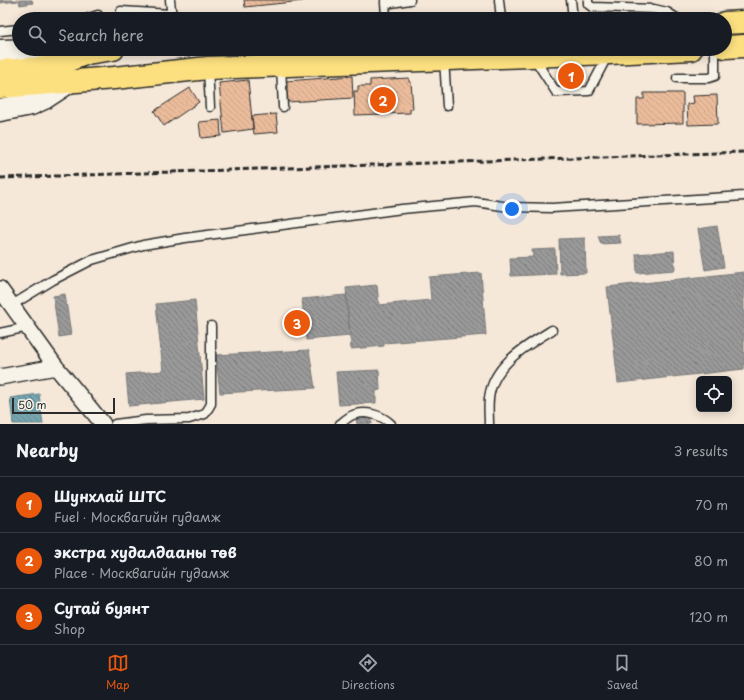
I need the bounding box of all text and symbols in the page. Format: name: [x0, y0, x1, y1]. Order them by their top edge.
search box: [12, 12, 732, 56]
icon: search: [26, 23, 48, 45]
text: Search here: [58, 23, 144, 46]
pin: 1: [558, 61, 584, 91]
pin: 2: [370, 85, 396, 115]
your location: [502, 199, 522, 219]
pin: 3: [284, 308, 310, 338]
map controls: [696, 376, 732, 412]
button: locate: [696, 376, 732, 412]
scale bar: [12, 396, 115, 415]
text: 50 m: [18, 396, 47, 413]
text: Nearby: [16, 437, 78, 463]
text: 3 results: [674, 441, 728, 460]
text: Шунхлай ШТС: [54, 484, 166, 507]
text: 1: [26, 495, 32, 514]
text: 70 m: [695, 495, 728, 514]
text: Fuel · Москвагийн гудамж: [54, 507, 220, 526]
text: экстра худалдааны төв: [54, 540, 237, 563]
text: 2: [24, 551, 34, 570]
text: 80 m: [694, 551, 728, 570]
text: Place · Москвагийн гудамж: [54, 563, 229, 582]
text: Сутай буянт: [54, 596, 149, 619]
text: 3: [25, 607, 33, 626]
text: 120 m: [689, 607, 728, 626]
text: Shop: [54, 619, 85, 638]
tab: Map: [106, 652, 129, 693]
tab: Directions: [341, 652, 395, 693]
tab: Saved: [607, 652, 638, 693]

